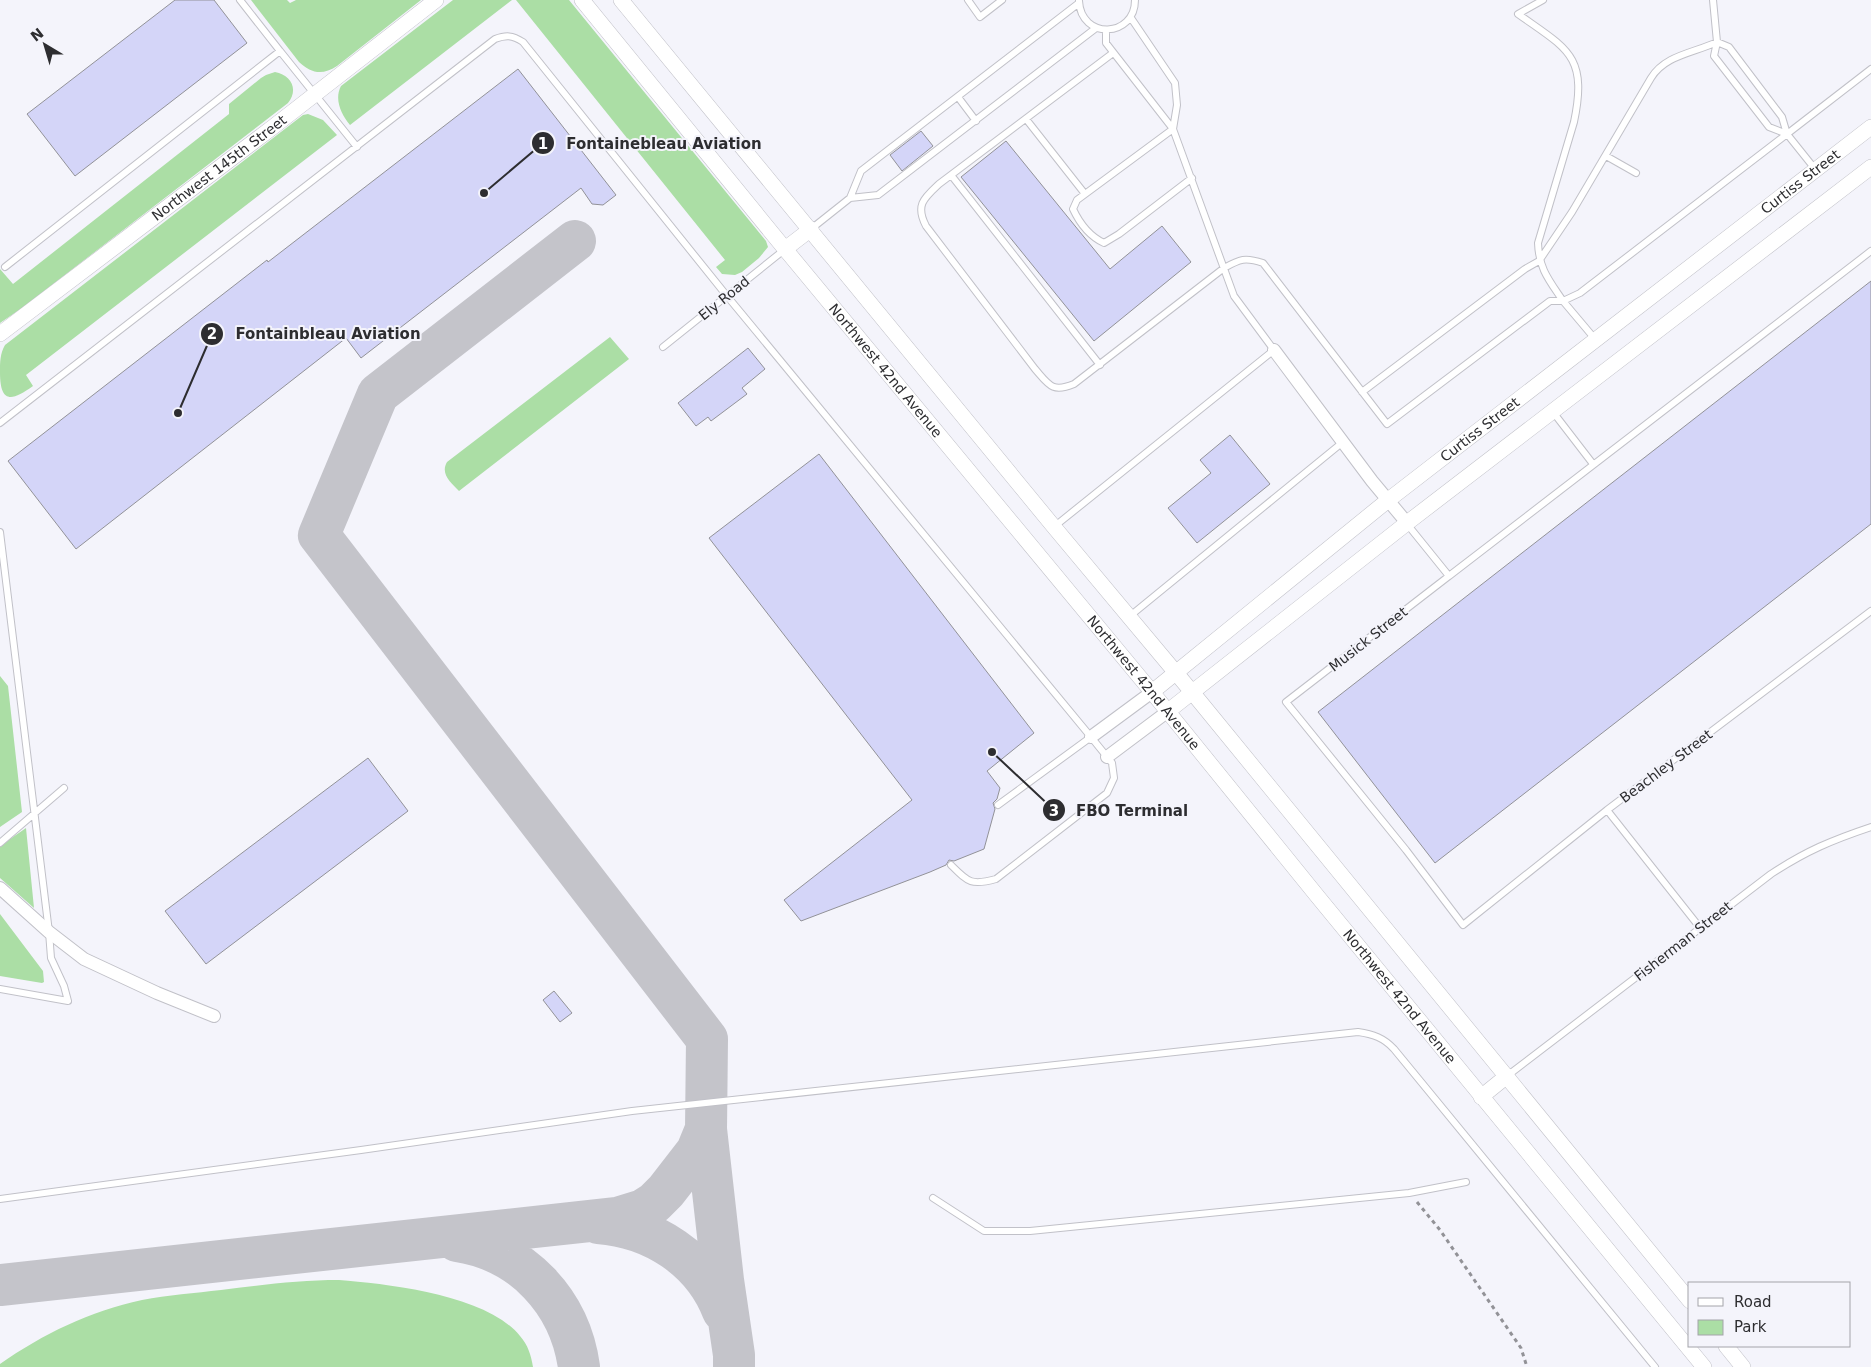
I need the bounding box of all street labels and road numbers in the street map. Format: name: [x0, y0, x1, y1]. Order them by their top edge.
street label: Northwest 145th Street: [149, 111, 290, 224]
street label: Curtiss Street: [1758, 146, 1843, 217]
street label: Ely Road: [695, 273, 753, 323]
street label: Northwest 42nd Avenue: [826, 300, 946, 441]
street label: Curtiss Street: [1437, 394, 1523, 465]
street label: Musick Street: [1326, 603, 1411, 675]
street label: Northwest 42nd Avenue: [1084, 612, 1203, 753]
street label: Beachley Street: [1617, 726, 1716, 806]
street label: Fisherman Street: [1631, 898, 1735, 984]
street label: Northwest 42nd Avenue: [1340, 926, 1459, 1067]

